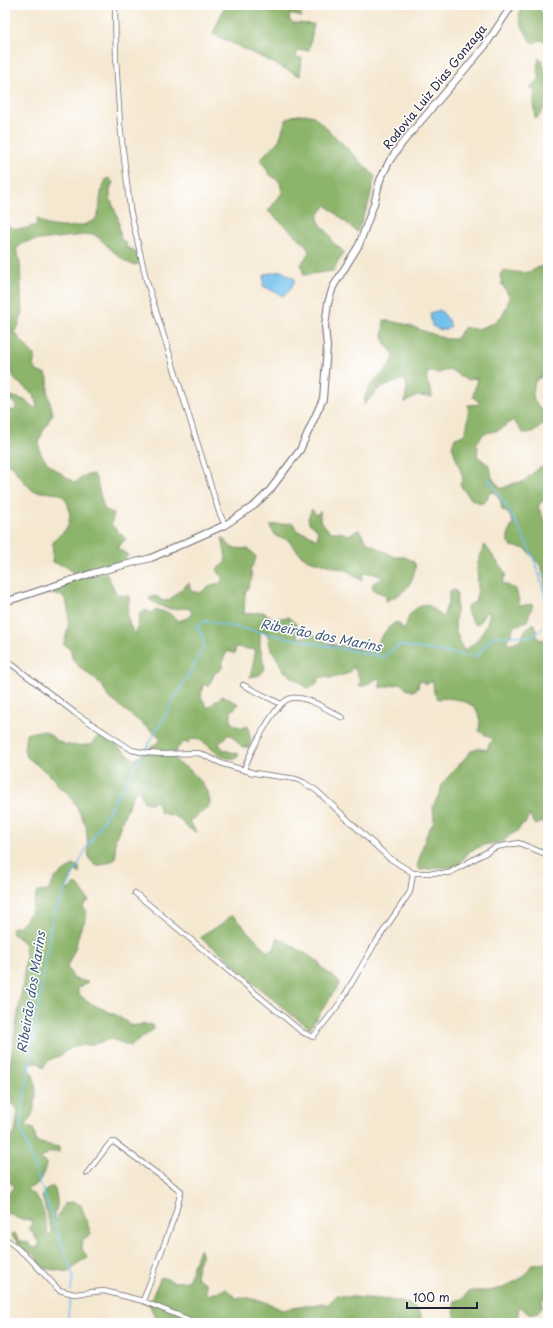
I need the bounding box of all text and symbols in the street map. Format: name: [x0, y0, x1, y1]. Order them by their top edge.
street label: Rodovia Luiz Dias Gonzaga: [378, 20, 491, 153]
water label: Ribeirão dos Marins: [259, 613, 384, 656]
water label: Ribeirão dos Marins: [12, 929, 50, 1054]
scale bar: [407, 1284, 477, 1310]
text: 100 m: [413, 1288, 450, 1306]

